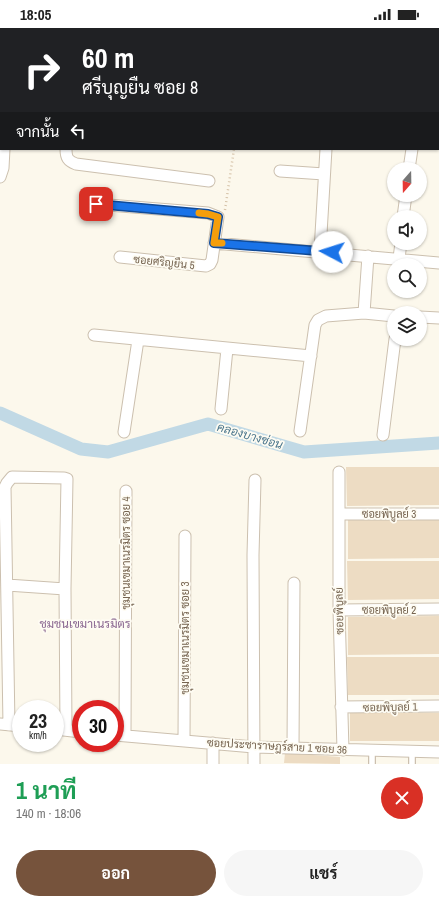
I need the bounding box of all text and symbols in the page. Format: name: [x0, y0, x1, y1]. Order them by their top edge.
text: 18:05: [20, 4, 51, 25]
text: 60 m: [82, 39, 134, 77]
icon: right: [16, 44, 68, 96]
text: ศรีบุญยืน ซอย 8: [82, 75, 198, 100]
icon: left: [67, 120, 89, 142]
text: จากนั้น: [16, 121, 59, 142]
north arrow: [387, 162, 427, 202]
map controls: [387, 162, 427, 346]
pin: [79, 187, 113, 221]
icon: arrive: [85, 193, 107, 215]
button: sound: [387, 210, 427, 250]
position arrow: [311, 231, 353, 273]
street label: ซอยศริญยืน 5: [133, 252, 195, 272]
button: search: [387, 258, 427, 298]
button: layers: [387, 306, 427, 346]
water label: คลองบางซ่อน: [215, 419, 285, 453]
street label: ชุมชนเขมาเนรมิตร ซอย 4: [119, 496, 135, 610]
street label: ซอยพิบูลย์ 3: [362, 506, 416, 522]
street label: ชุมชนเขมาเนรมิตร ซอย 3: [178, 581, 194, 695]
street label: ซอยพิบูลย์: [331, 587, 347, 635]
street label: ซอยพิบูลย์ 2: [362, 602, 416, 618]
district label: ชุมชนเขมาเนรมิตร: [39, 616, 131, 633]
street label: ซอยพิบูลย์ 1: [362, 699, 418, 715]
speed limit sign: 30: [72, 700, 124, 752]
text: 23: [29, 707, 47, 734]
text: km/h: [29, 729, 47, 742]
street label: ซอยประชาราษฎร์สาย 1 ซอย 36: [207, 734, 347, 758]
text: 1 นาที: [16, 774, 77, 806]
button: close: [381, 777, 423, 819]
text: 140 m · 18:06: [16, 805, 81, 822]
button: ออก: [16, 850, 216, 896]
button: แชร์: [224, 850, 423, 896]

